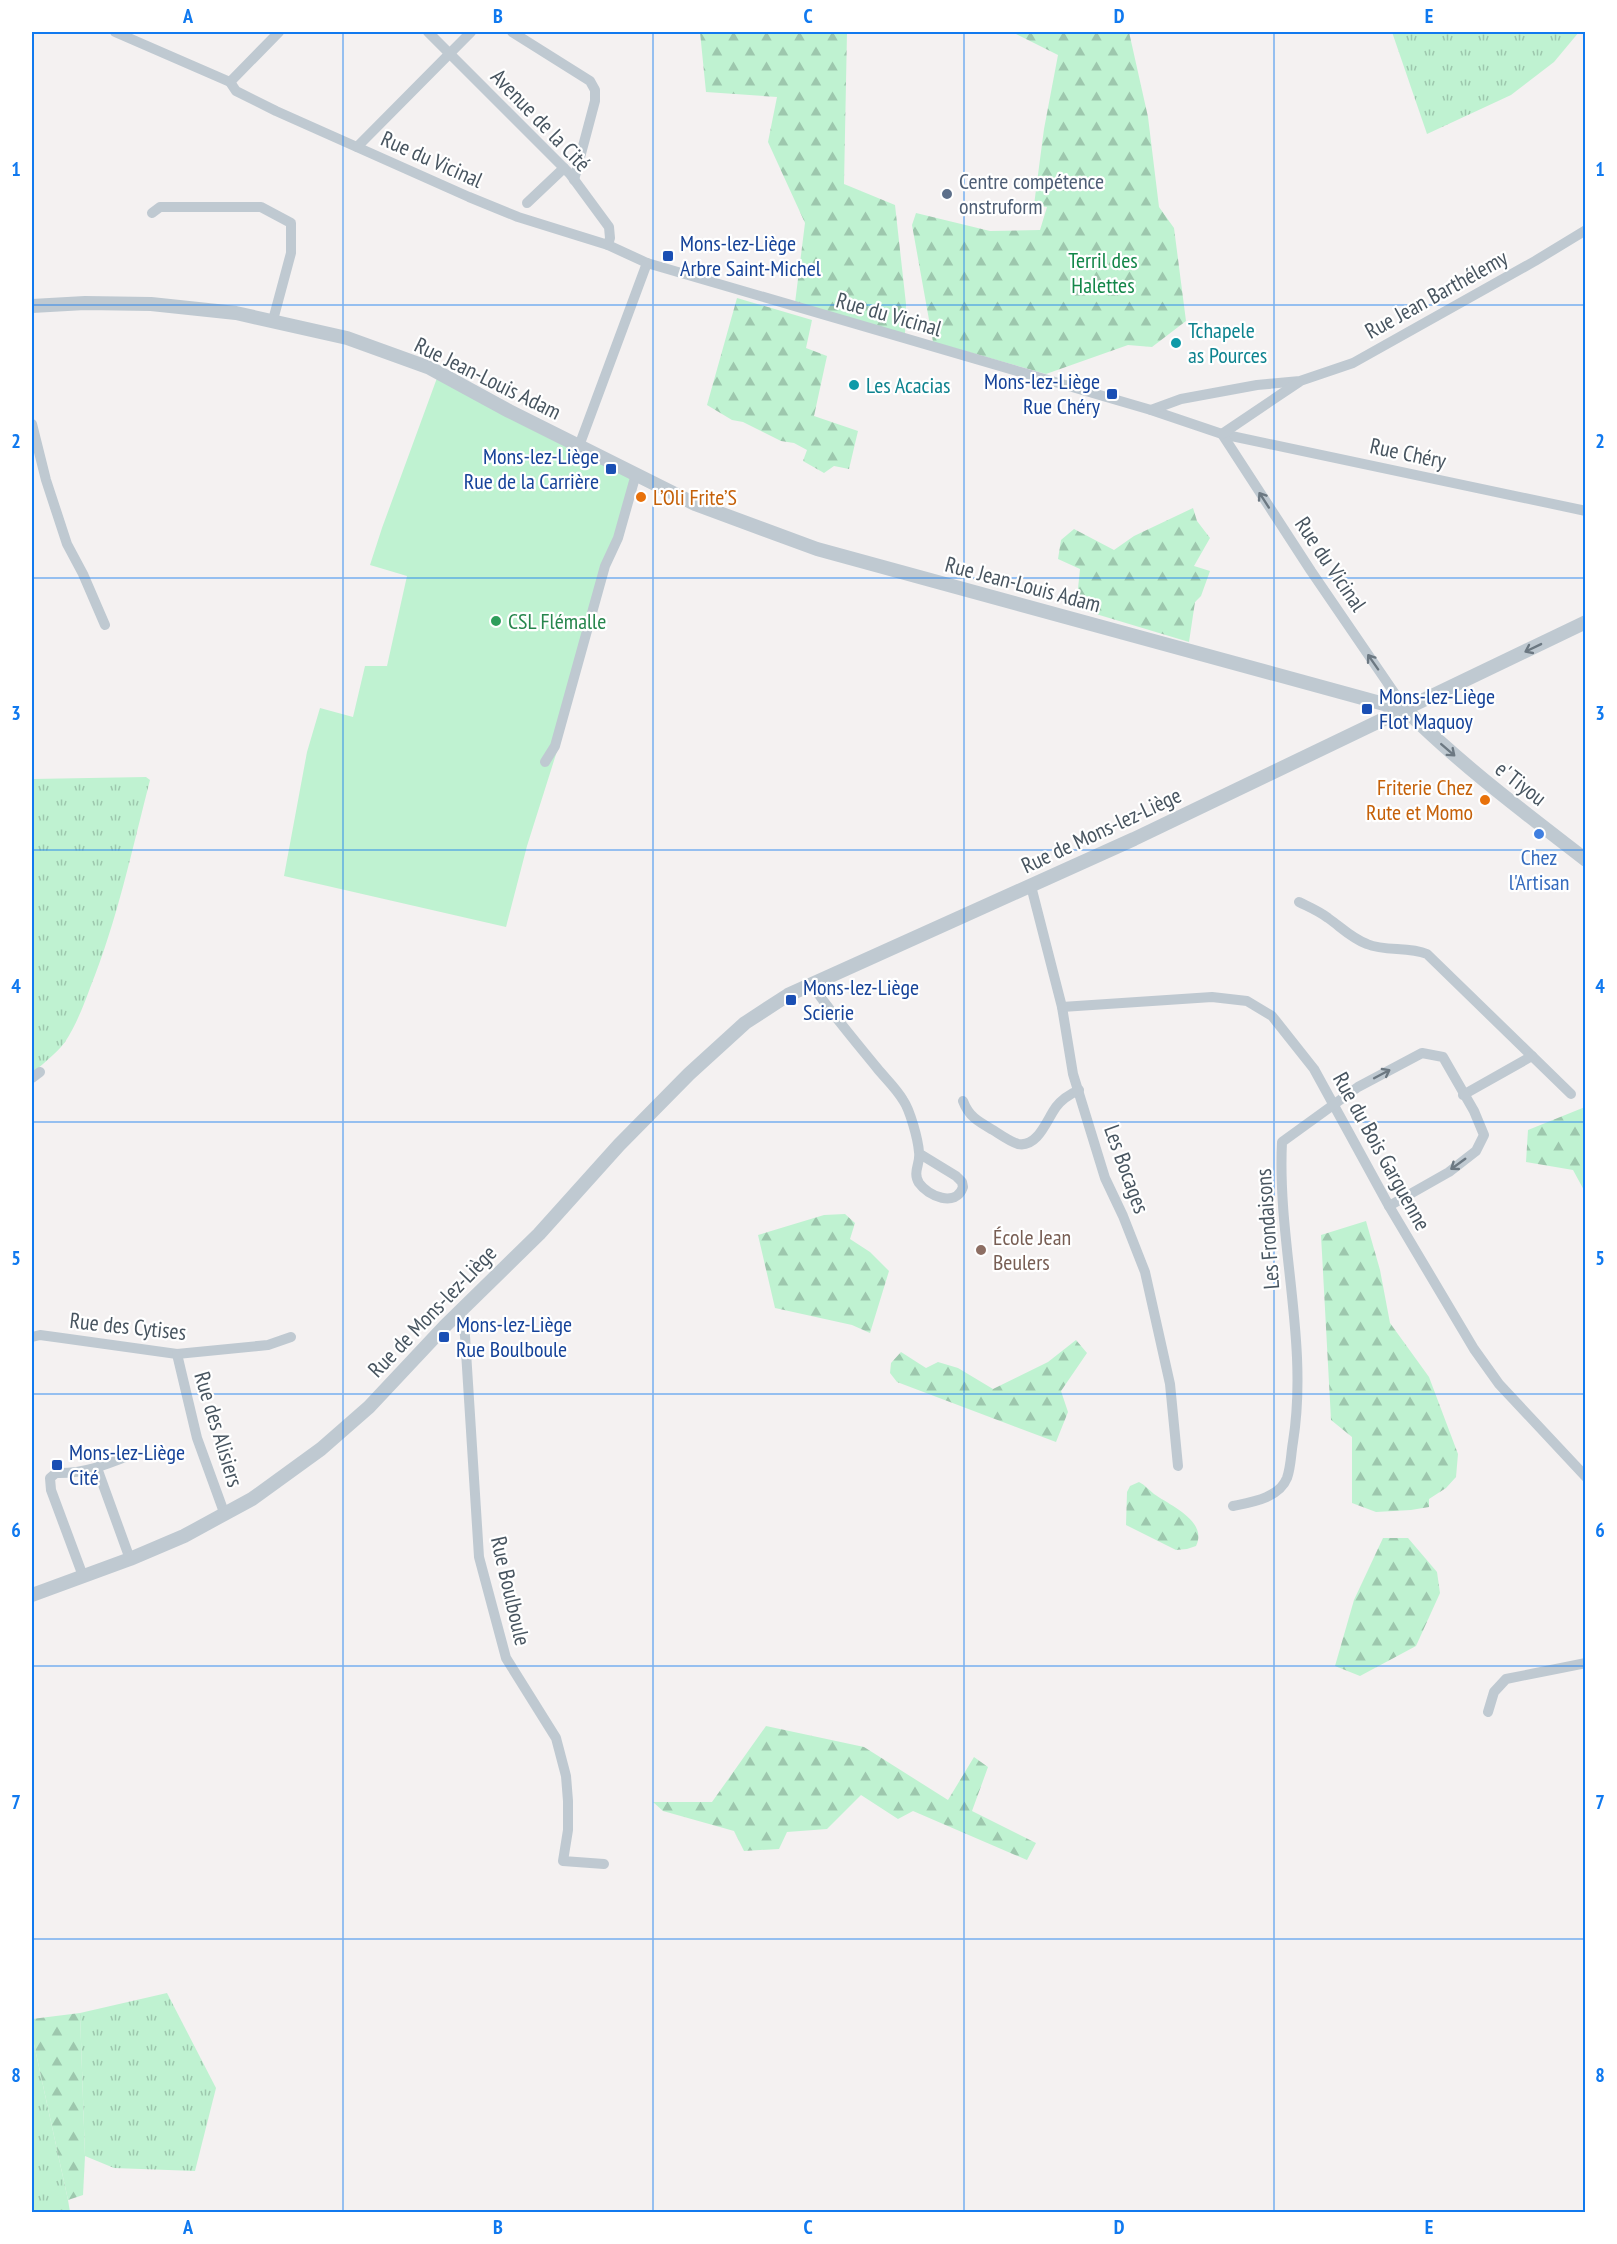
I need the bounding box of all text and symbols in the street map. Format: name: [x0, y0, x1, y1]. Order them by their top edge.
text: A: [182, 3, 194, 29]
text: B: [493, 3, 503, 29]
text: C: [803, 3, 813, 29]
text: D: [1114, 3, 1125, 29]
text: E: [1425, 3, 1433, 29]
street label: Avenue de la Cité: [485, 63, 597, 177]
street label: Rue du Vicinal: [377, 124, 488, 194]
text: 1: [11, 156, 21, 182]
text: 1: [1595, 156, 1605, 182]
place label: Centre compétence onstruform: [959, 167, 1104, 220]
marker: Centre compétence onstruform: [940, 187, 954, 201]
place label: Mons-lez-Liège Arbre Saint-Michel: [680, 229, 822, 282]
street label: Rue Jean Barthélemy: [1360, 243, 1513, 345]
park label: Terril des Halettes: [1068, 246, 1138, 299]
marker: Mons-lez-Liège Arbre Saint-Michel: [661, 249, 675, 263]
street label: Rue du Vicinal: [833, 286, 946, 343]
place label: Tchapele as Pources: [1188, 316, 1267, 369]
street label: Rue Jean-Louis Adam: [410, 330, 566, 426]
marker: Tchapele as Pources: [1169, 336, 1183, 350]
place label: Mons-lez-Liège Rue Chéry: [984, 367, 1101, 420]
place label: Les Acacias: [866, 371, 950, 399]
marker: Les Acacias: [847, 378, 861, 392]
marker: Mons-lez-Liège Rue Chéry: [1105, 387, 1119, 401]
text: 2: [11, 428, 21, 454]
text: 2: [1595, 428, 1605, 454]
street label: Rue Chéry: [1367, 431, 1449, 475]
place label: Mons-lez-Liège Rue de la Carrière: [464, 442, 599, 495]
marker: Mons-lez-Liège Rue de la Carrière: [604, 462, 618, 476]
place label: L’Oli Frite’S: [653, 483, 737, 511]
marker: L’Oli Frite’S: [634, 490, 648, 504]
one-way arrow: [1258, 492, 1270, 509]
street label: Rue du Vicinal: [1289, 511, 1373, 617]
street label: Rue Jean-Louis Adam: [942, 550, 1104, 618]
place label: CSL Flémalle: [508, 607, 606, 635]
marker: CSL Flémalle: [489, 614, 503, 628]
one-way arrow: [1525, 642, 1543, 654]
one-way arrow: [1367, 654, 1379, 670]
place label: Mons-lez-Liège Flot Maquoy: [1379, 682, 1495, 735]
text: 3: [11, 700, 21, 726]
text: 3: [1595, 700, 1605, 726]
marker: Mons-lez-Liège Flot Maquoy: [1360, 702, 1374, 716]
one-way arrow: [1441, 743, 1456, 757]
street label: e' Tiyou: [1490, 754, 1552, 812]
place label: Friterie Chez Rute et Momo: [1366, 773, 1473, 826]
street label: Rue de Mons-lez-Liège: [1017, 781, 1185, 879]
marker: Friterie Chez Rute et Momo: [1478, 793, 1492, 807]
marker: Chez l'Artisan: [1532, 827, 1546, 841]
place label: Chez l'Artisan: [1509, 843, 1569, 896]
text: 4: [11, 973, 21, 999]
place label: Mons-lez-Liège Scierie: [803, 973, 919, 1026]
text: 4: [1595, 973, 1605, 999]
marker: Mons-lez-Liège Scierie: [784, 993, 798, 1007]
street label: Rue du Bois Garguenne: [1327, 1067, 1437, 1235]
one-way arrow: [1373, 1068, 1391, 1079]
street label: Les Bocages: [1098, 1121, 1156, 1217]
one-way arrow: [1451, 1158, 1467, 1171]
street label: Les Frondaisons: [1249, 1168, 1285, 1290]
place label: École Jean Beulers: [993, 1223, 1071, 1276]
street label: Rue de Mons-lez-Liège: [362, 1239, 502, 1383]
marker: École Jean Beulers: [974, 1243, 988, 1257]
text: 5: [11, 1245, 21, 1271]
text: 5: [1595, 1245, 1605, 1271]
street label: Rue des Cytises: [68, 1306, 188, 1346]
place label: Mons-lez-Liège Rue Boulboule: [456, 1310, 572, 1363]
marker: Mons-lez-Liège Rue Boulboule: [437, 1330, 451, 1344]
street label: Rue des Alisiers: [188, 1368, 250, 1490]
place label: Mons-lez-Liège Cité: [69, 1438, 185, 1491]
marker: Mons-lez-Liège Cité: [50, 1458, 64, 1472]
text: 6: [11, 1517, 21, 1543]
text: 6: [1595, 1517, 1605, 1543]
street label: Rue Boulboule: [485, 1534, 537, 1648]
text: 7: [11, 1789, 21, 1815]
text: 7: [1595, 1789, 1605, 1815]
text: 8: [11, 2062, 21, 2088]
text: 8: [1595, 2062, 1605, 2088]
text: A: [182, 2214, 194, 2240]
text: B: [493, 2214, 503, 2240]
text: C: [803, 2214, 813, 2240]
text: D: [1114, 2214, 1125, 2240]
text: E: [1425, 2214, 1433, 2240]

